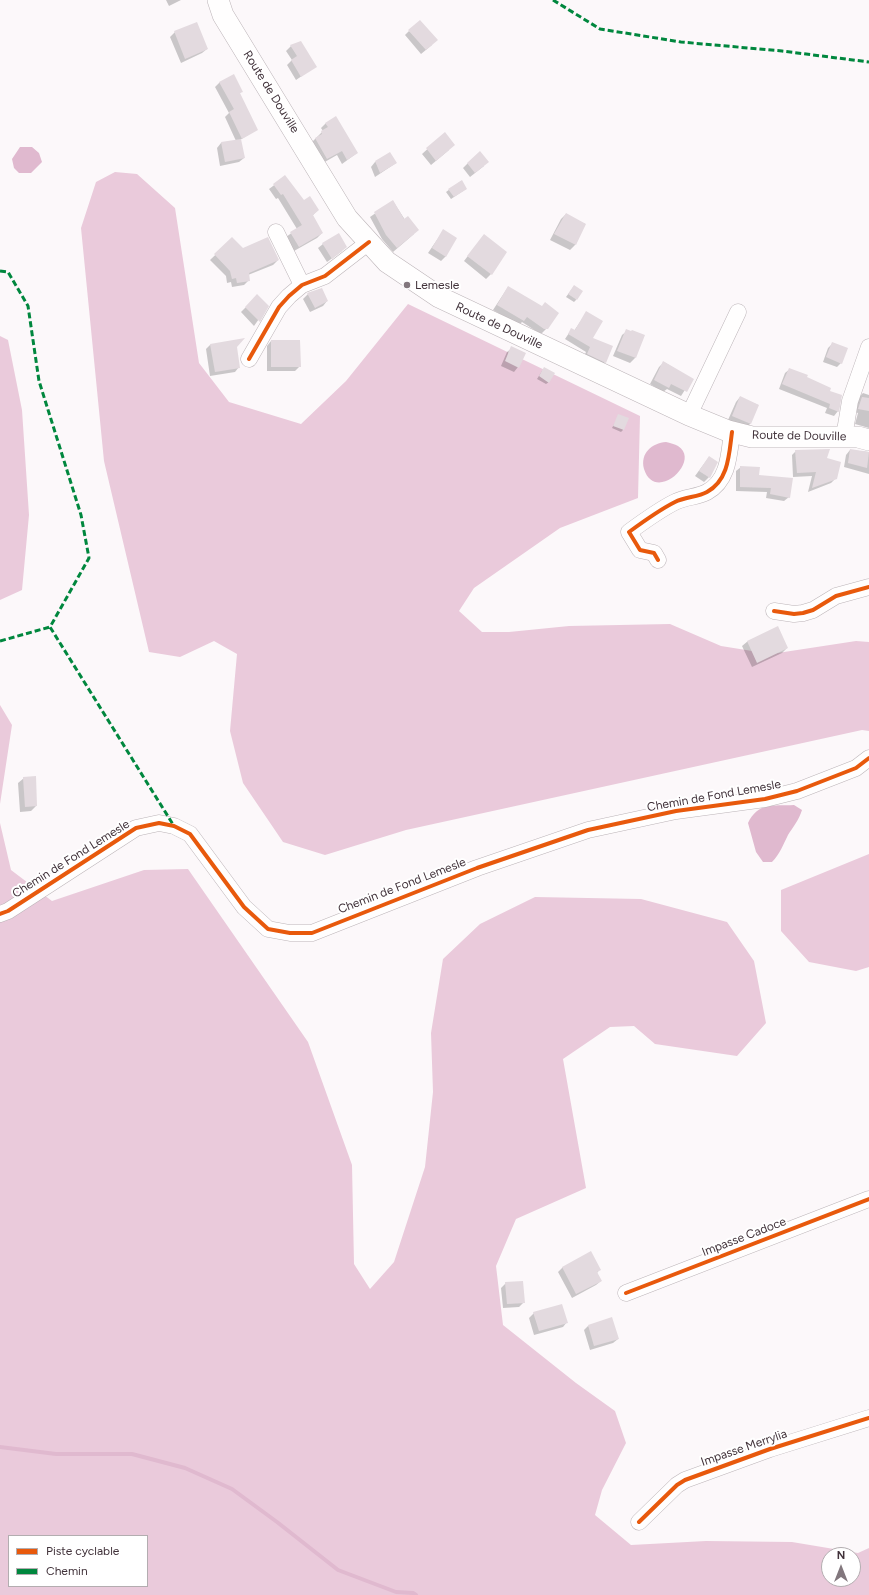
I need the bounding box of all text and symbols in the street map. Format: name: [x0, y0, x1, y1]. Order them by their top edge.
street label: Route de Douville: [240, 48, 302, 136]
place label: Lemesle: [415, 278, 459, 292]
marker: Lemesle: [402, 280, 412, 290]
street label: Route de Douville: [453, 300, 545, 352]
street label: Route de Douville: [752, 428, 846, 444]
street label: Chemin de Fond Lemesle: [646, 777, 782, 815]
street label: Chemin de Fond Lemesle: [10, 817, 132, 901]
street label: Chemin de Fond Lemesle: [336, 855, 468, 917]
street label: Impasse Cadoce: [700, 1214, 788, 1260]
street label: Impasse Merrylia: [699, 1427, 789, 1469]
legend: [8, 1535, 148, 1587]
text: Piste cyclable: [46, 1544, 119, 1558]
north arrow: [821, 1547, 861, 1587]
text: N: [837, 1549, 845, 1562]
text: Chemin: [46, 1564, 88, 1578]

